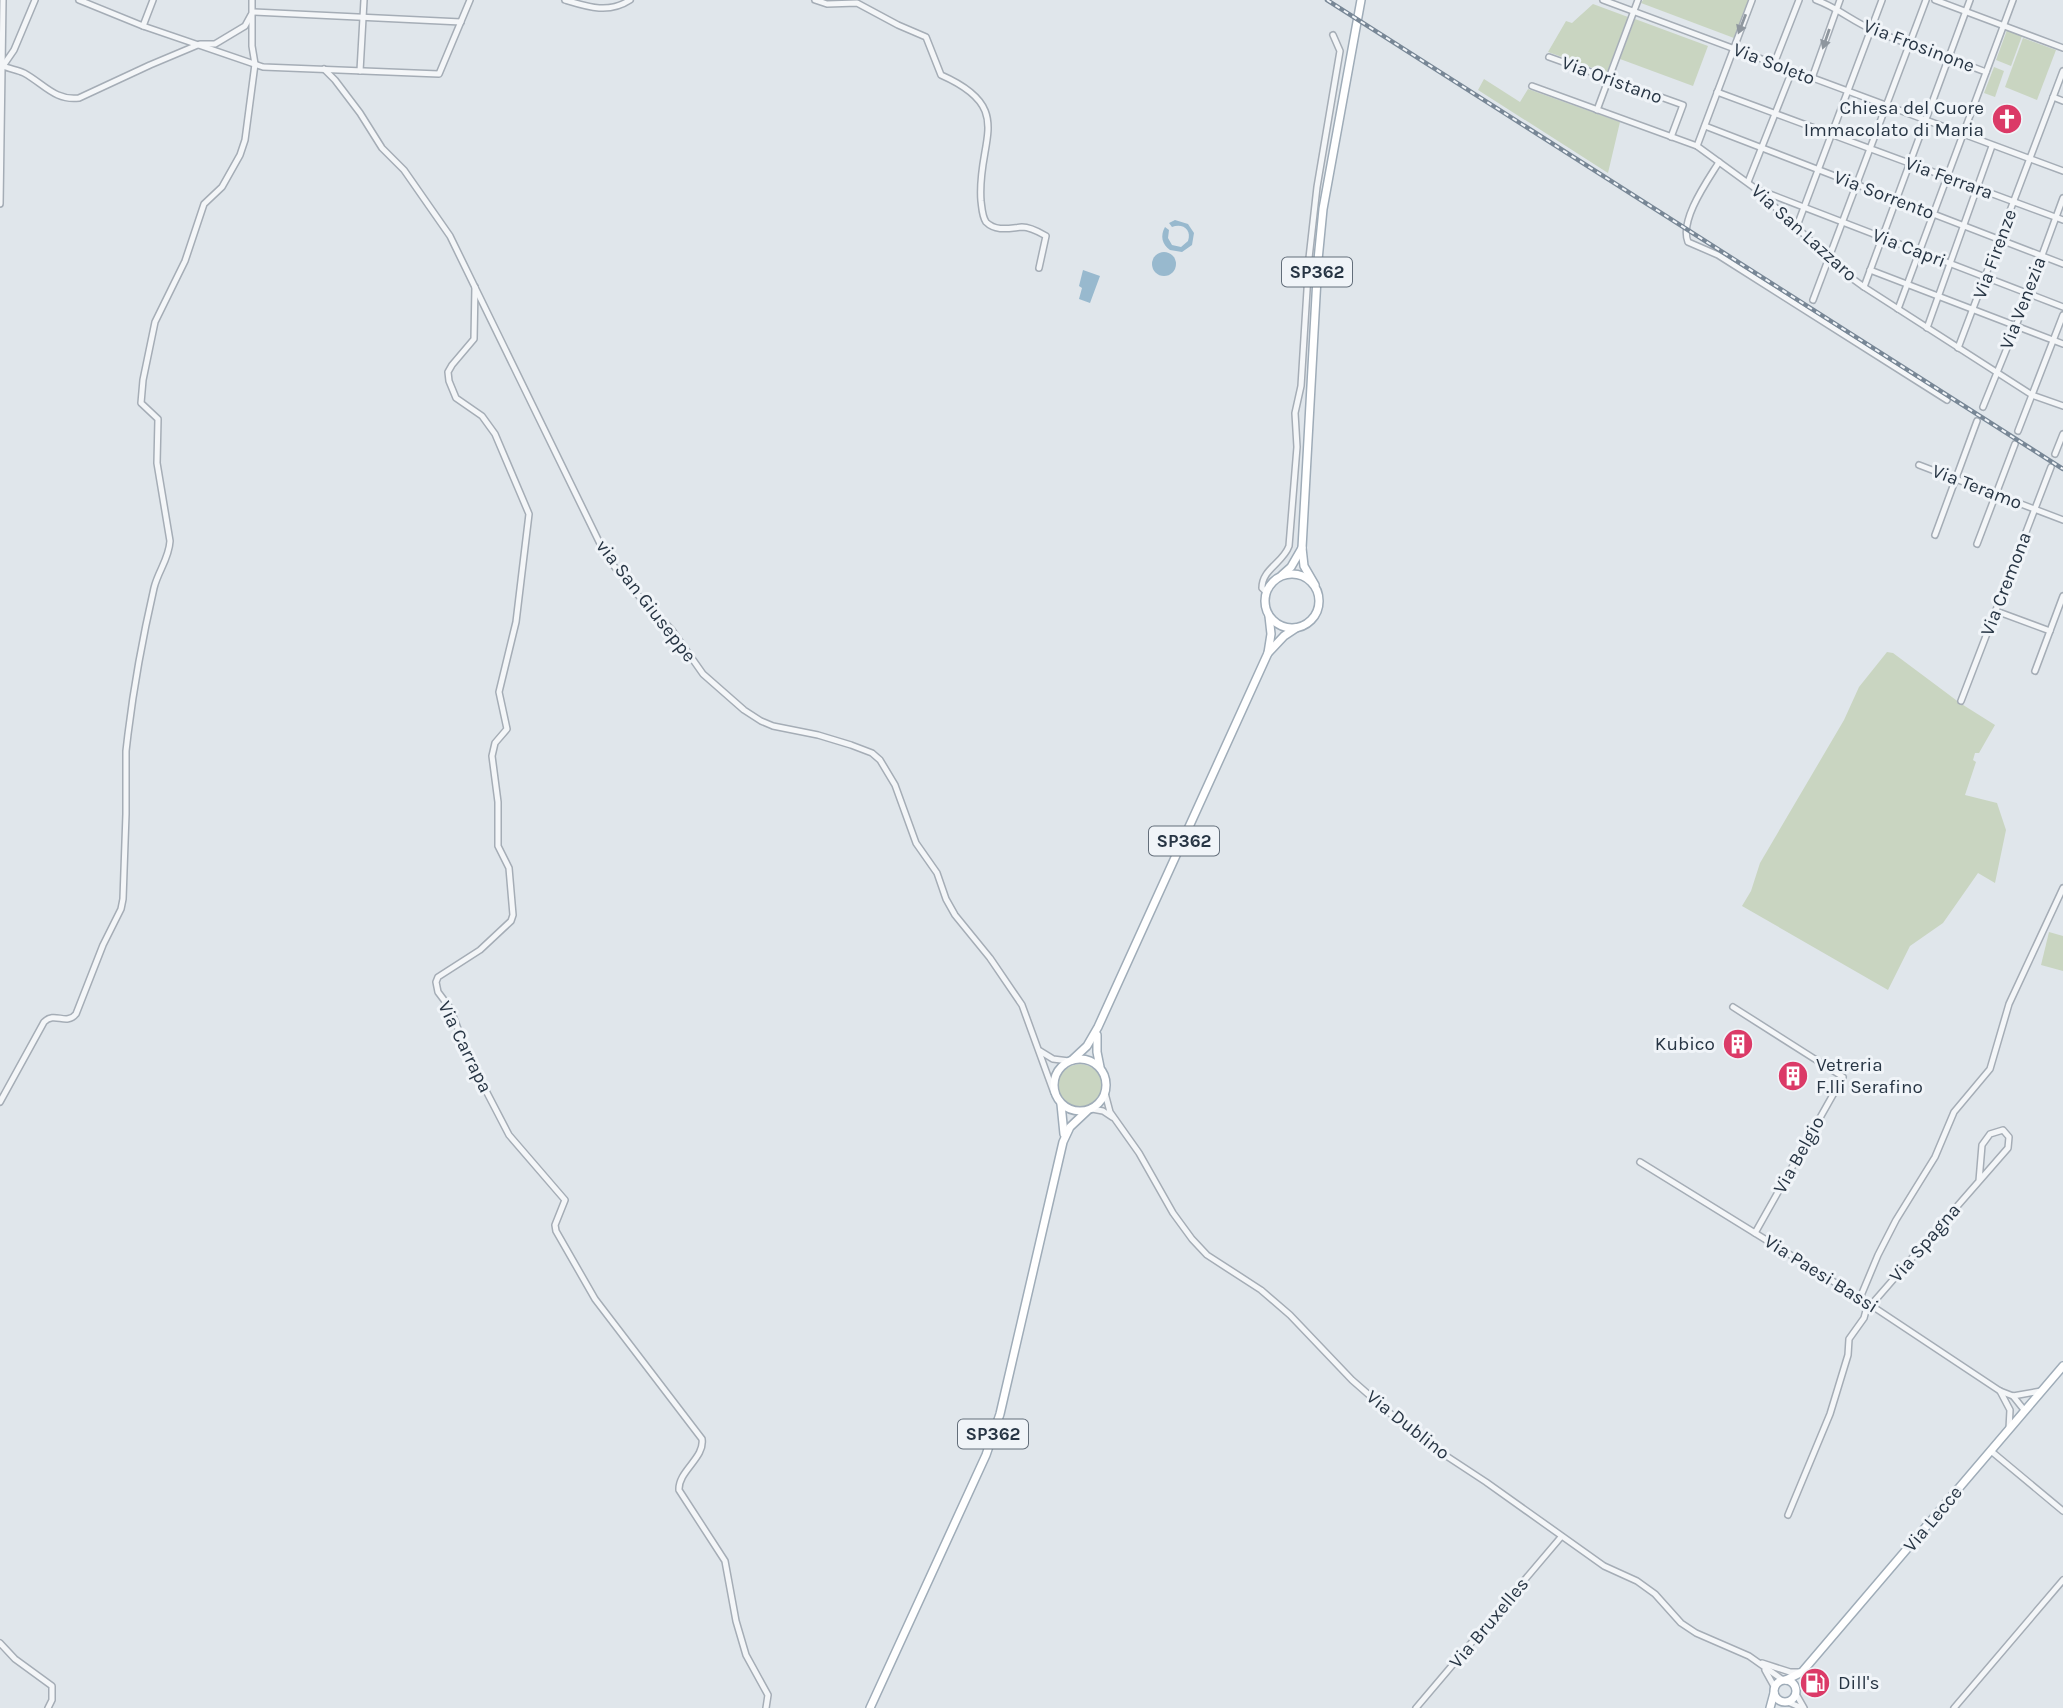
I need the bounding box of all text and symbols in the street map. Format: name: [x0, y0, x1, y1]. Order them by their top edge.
one-way arrow: [1737, 14, 1748, 35]
street label: Via Frosinone: [1860, 15, 1978, 77]
one-way arrow: [1820, 29, 1831, 50]
street label: Via Soleto: [1730, 38, 1818, 90]
street label: Via Oristano: [1559, 52, 1665, 108]
place label: Chiesa del Cuore Immacolato di Maria: [1804, 97, 1984, 141]
church icon: Chiesa del Cuore Immacolato di Maria: [1990, 102, 2024, 136]
street label: Via Ferrara: [1902, 152, 1996, 204]
street label: Via Sorrento: [1831, 166, 1937, 224]
street label: Via San Lazzaro: [1747, 180, 1861, 286]
street label: Via Firenze: [1969, 206, 2021, 302]
street label: Via Capri: [1869, 224, 1949, 272]
street label: Via Venezia: [1995, 254, 2051, 352]
road number: SP362: [1282, 258, 1352, 286]
street label: Via Teramo: [1929, 460, 2025, 514]
street label: Via Cremona: [1976, 529, 2036, 639]
street label: via San Giuseppe: [591, 535, 701, 667]
road number: SP362: [1149, 826, 1219, 856]
street label: Via Carrapa: [433, 998, 497, 1096]
building icon: Kubico: [1721, 1027, 1755, 1061]
place label: Kubico: [1655, 1033, 1715, 1055]
place label: Vetreria F.lli Serafino: [1816, 1054, 1923, 1098]
building icon: Vetreria F.lli Serafino: [1776, 1059, 1810, 1093]
street label: Via Belgio: [1769, 1113, 1829, 1197]
street label: Via Spagna: [1885, 1199, 1965, 1287]
street label: Via Paesi Bassi: [1760, 1230, 1882, 1318]
street label: Via Dublino: [1362, 1386, 1454, 1464]
road number: SP362: [958, 1420, 1028, 1448]
street label: Via Lecce: [1899, 1482, 1967, 1556]
street label: Via Bruxelles: [1445, 1573, 1533, 1673]
fuel station icon: Dill's: [1798, 1666, 1832, 1700]
place label: Dill's: [1838, 1672, 1879, 1694]

